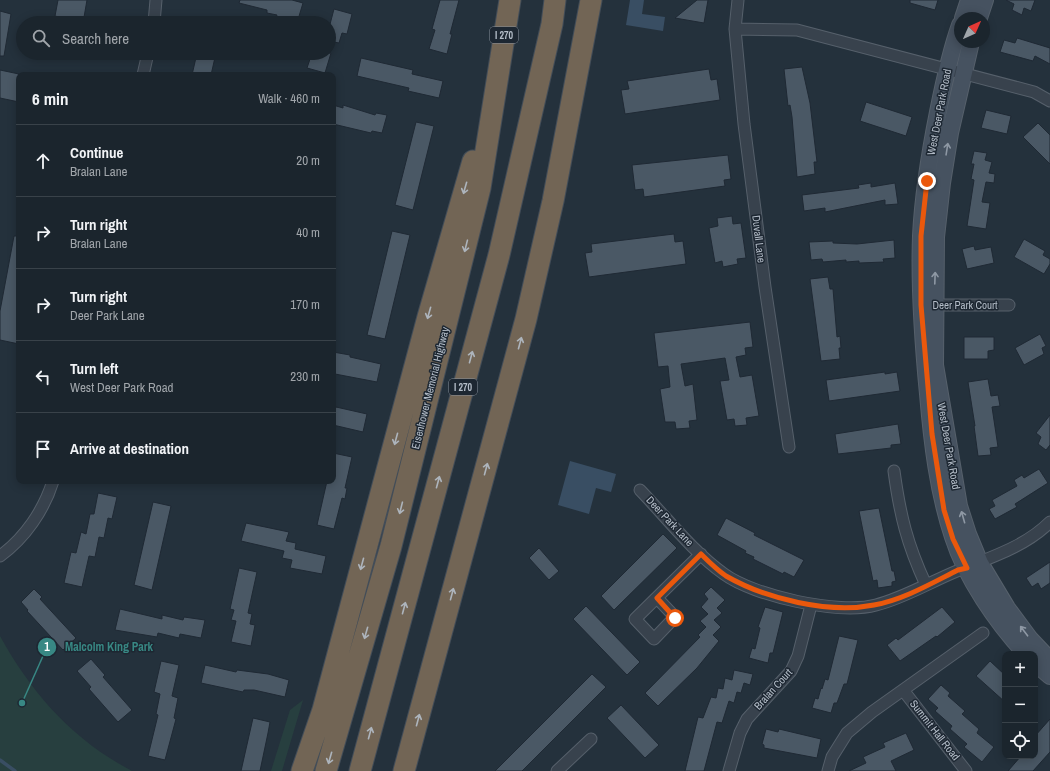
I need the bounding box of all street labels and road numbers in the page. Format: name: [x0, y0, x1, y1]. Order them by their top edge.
road number: I 270: [490, 27, 518, 43]
street label: West Deer Park Road: [924, 68, 954, 156]
street label: Duvall Lane: [749, 215, 769, 263]
street label: Deer Park Court: [932, 298, 998, 312]
street label: Eisenhower Memorial Highway: [408, 325, 452, 450]
road number: I 270: [449, 379, 477, 395]
street label: West Deer Park Road: [935, 402, 963, 490]
street label: Deer Park Lane: [643, 493, 697, 549]
street label: Bralan Court: [751, 665, 795, 713]
street label: Summit Hall Road: [907, 697, 963, 763]

